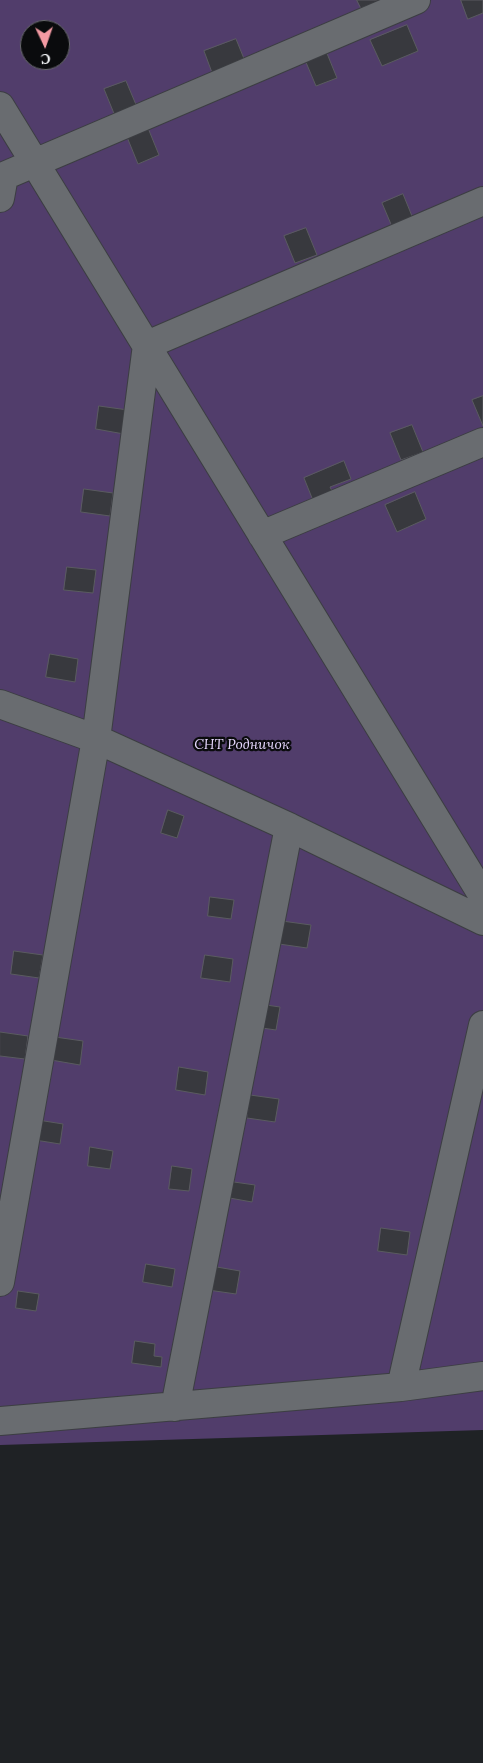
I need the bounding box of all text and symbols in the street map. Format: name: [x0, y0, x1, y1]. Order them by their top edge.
north arrow: [20, 20, 70, 70]
text: С: [40, 50, 51, 68]
park label: СНТ Родничок: [194, 737, 290, 753]

